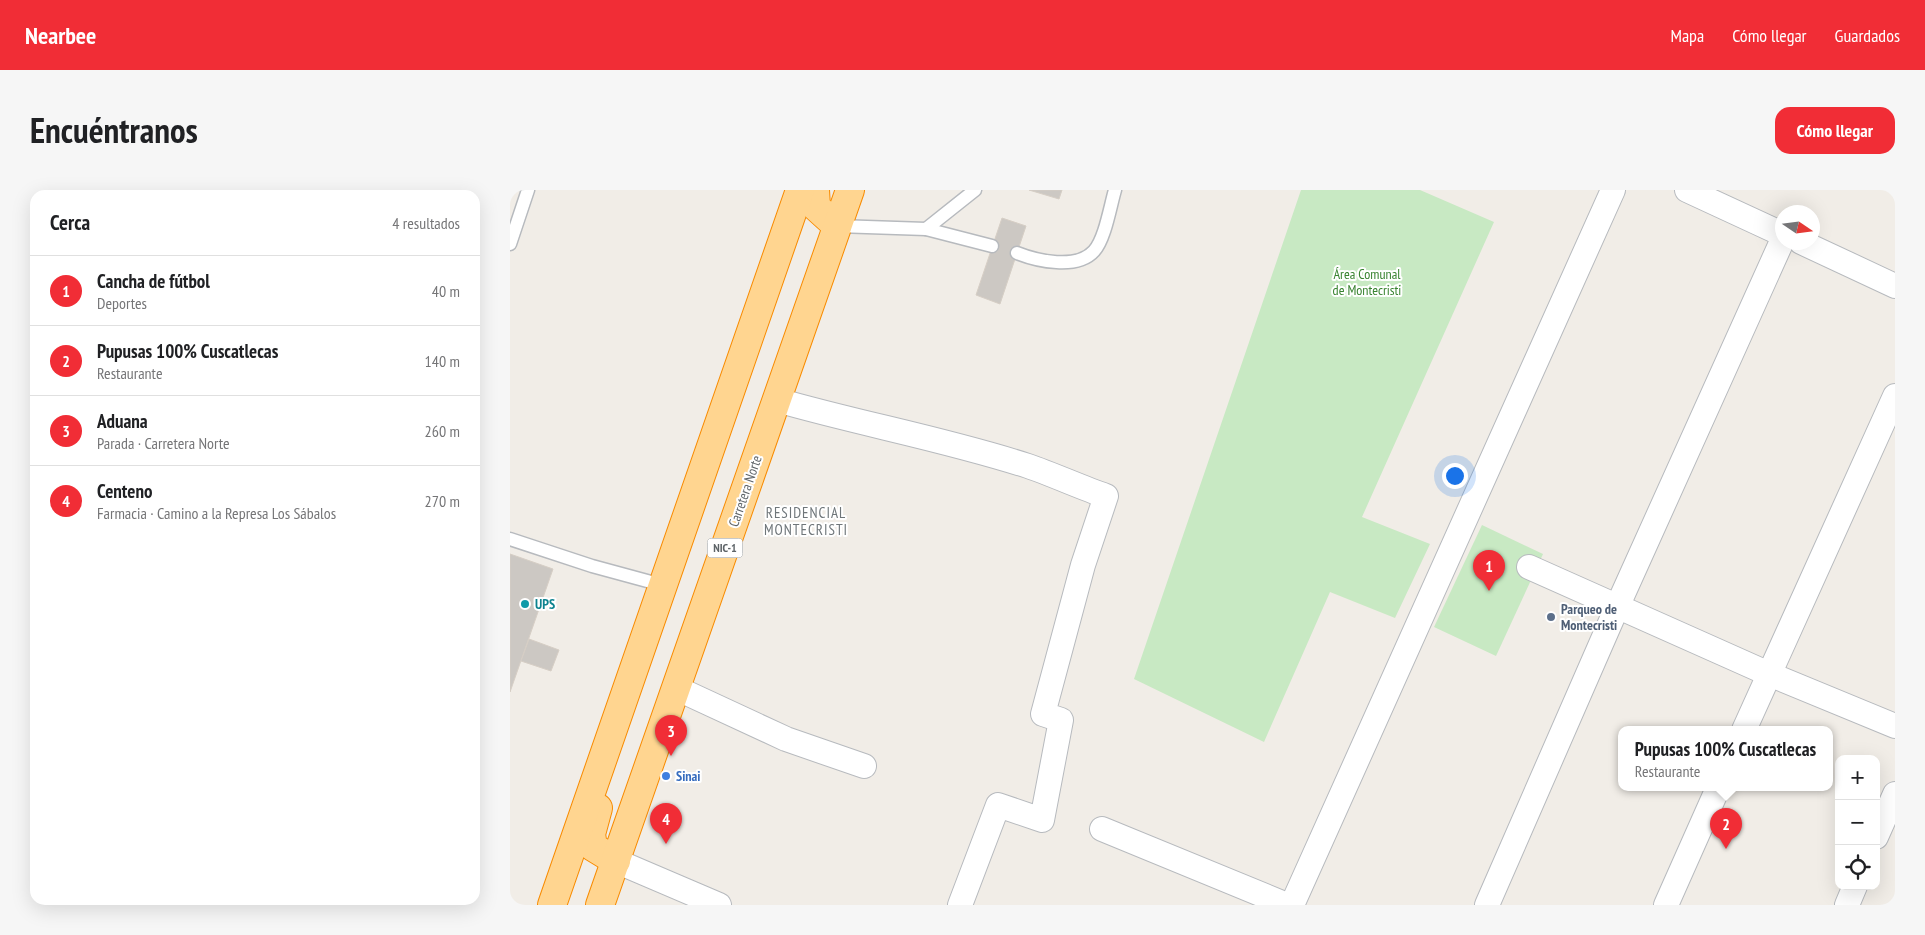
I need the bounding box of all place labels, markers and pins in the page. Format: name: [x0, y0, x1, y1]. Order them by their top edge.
pin: 1: [1473, 550, 1505, 591]
place label: UPS: [535, 595, 555, 613]
marker: UPS: [519, 598, 531, 610]
place label: Parqueo de Montecristi: [1561, 600, 1617, 634]
marker: Parqueo de Montecristi: [1545, 611, 1557, 623]
pin: 3: [655, 715, 687, 756]
place label: Sinai: [676, 767, 701, 785]
marker: Sinai: [660, 770, 672, 782]
pin: 4: [650, 803, 682, 844]
pin: 2: [1710, 808, 1742, 849]

